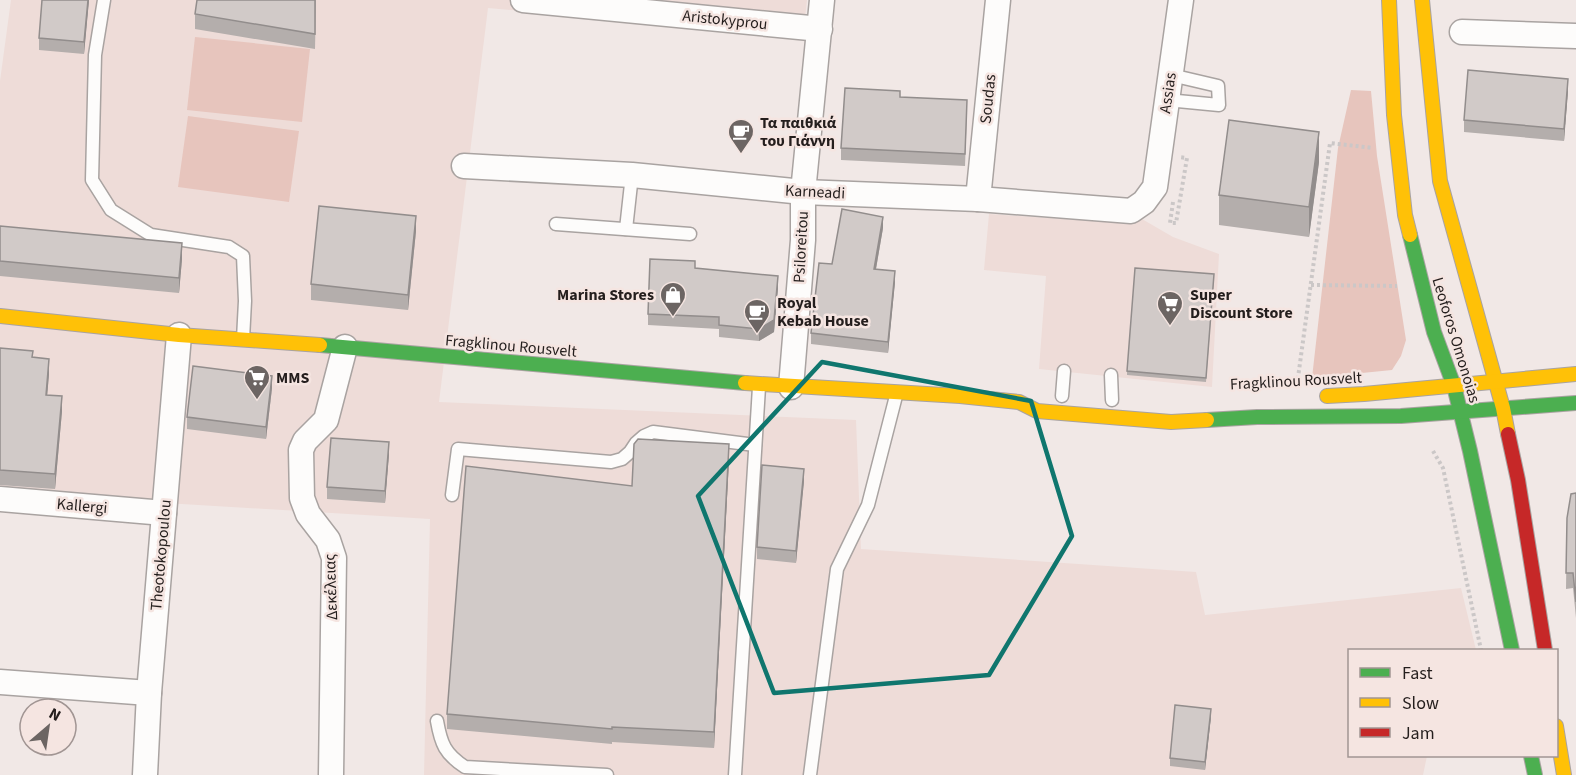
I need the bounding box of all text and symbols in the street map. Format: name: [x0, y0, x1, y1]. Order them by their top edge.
street label: Aristokyprou: [681, 5, 769, 35]
street label: Assias: [1154, 71, 1182, 115]
street label: Soudas: [974, 73, 1002, 125]
place label: Τα παιθκιά του Γιάννη: [760, 112, 837, 152]
cafe icon: Τα παιθκιά του Γιάννη: [726, 117, 756, 155]
street label: Karneadi: [784, 179, 846, 205]
street label: Psiloreitou: [788, 210, 814, 284]
street label: Leoforos Omonoias: [1426, 275, 1486, 406]
shop icon: Marina Stores: [658, 280, 688, 318]
place label: Marina Stores: [557, 284, 654, 306]
place label: Super Discount Store: [1190, 284, 1293, 324]
supermarket icon: Super Discount Store: [1155, 289, 1185, 327]
place label: Royal Kebab House: [777, 292, 869, 332]
cafe icon: Royal Kebab House: [742, 297, 772, 335]
street label: Fragklinou Rousvelt: [444, 329, 578, 363]
supermarket icon: MMS: [242, 363, 272, 401]
place label: MMS: [276, 367, 309, 389]
street label: Fragklinou Rousvelt: [1230, 367, 1363, 395]
street label: Kallergi: [56, 493, 108, 519]
street label: Theotokopoulou: [145, 499, 177, 611]
street label: Δεκέλειας: [319, 553, 343, 621]
legend: [1348, 649, 1558, 757]
text: Fast: [1402, 661, 1433, 686]
text: Slow: [1402, 691, 1439, 716]
north arrow: [18, 697, 78, 757]
text: N: [45, 703, 65, 727]
text: Jam: [1402, 721, 1435, 746]

